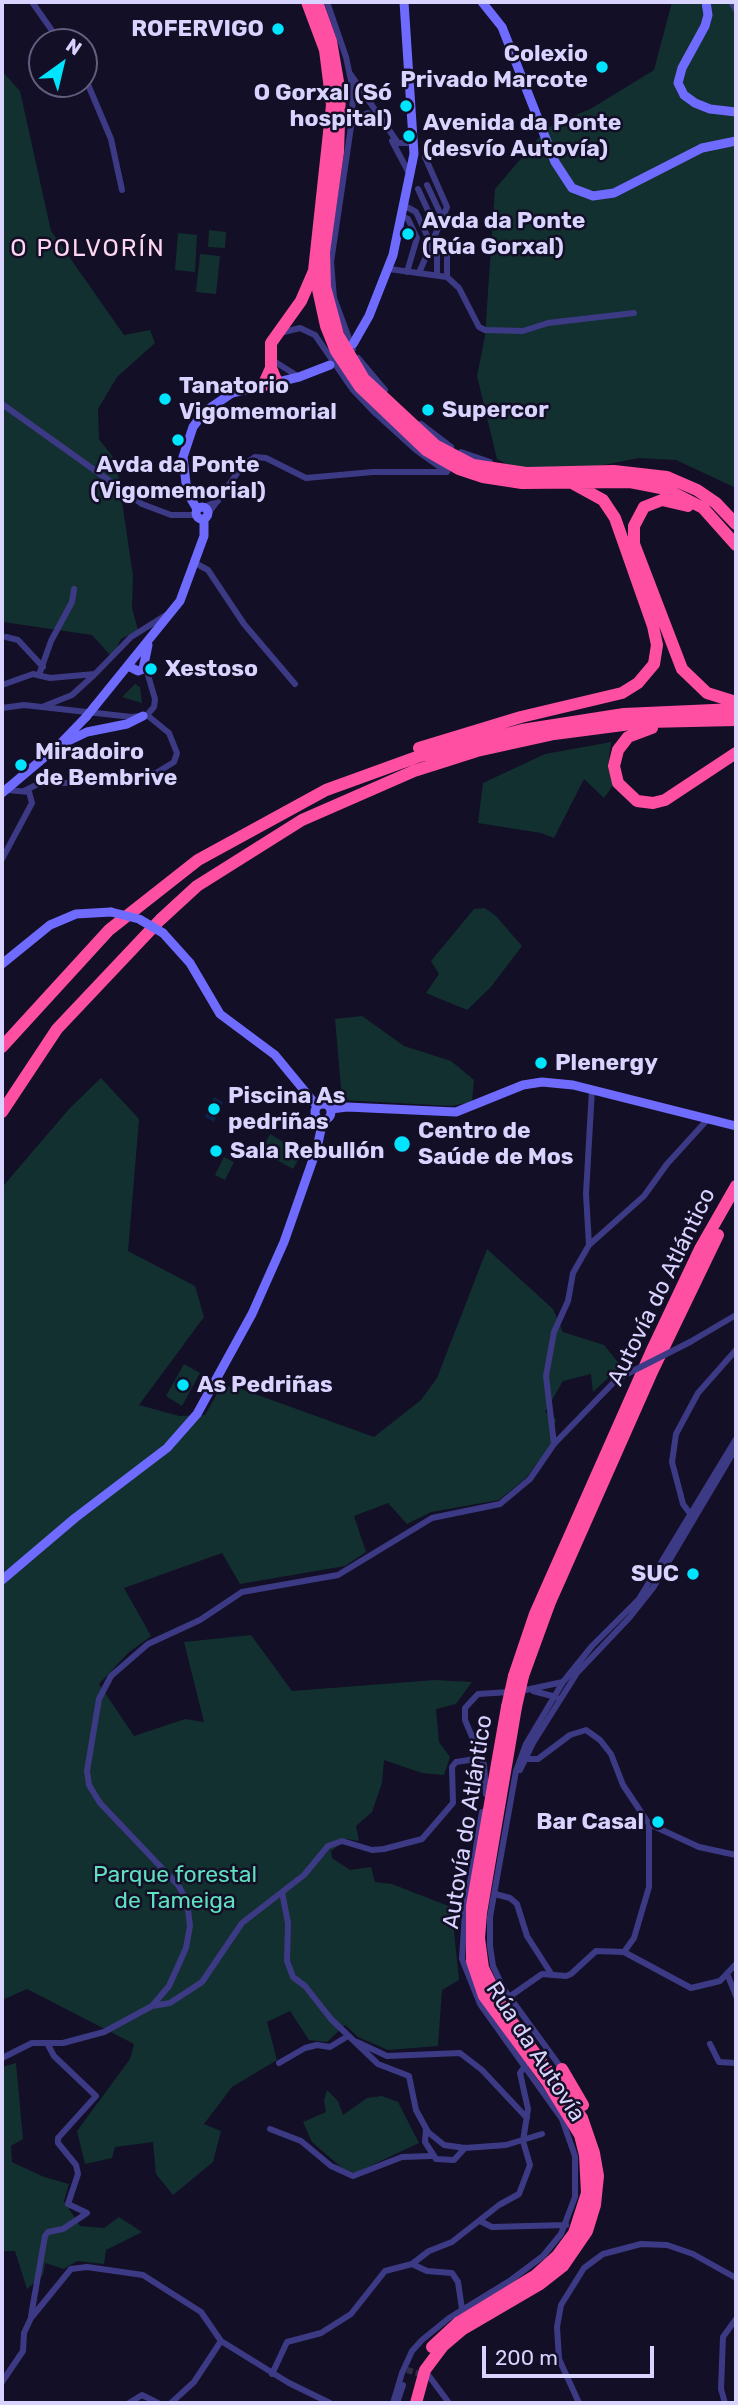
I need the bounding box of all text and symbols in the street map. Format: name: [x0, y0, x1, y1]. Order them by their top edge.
place label: ROFERVIGO: [131, 15, 264, 43]
marker: ROFERVIGO: [270, 21, 286, 37]
north arrow: [28, 28, 98, 98]
text: N: [62, 33, 86, 60]
place label: Colexio Privado Marcote: [400, 40, 588, 94]
marker: Colexio Privado Marcote: [594, 59, 610, 75]
place label: O Gorxal (Só hospital): [254, 79, 392, 133]
marker: O Gorxal (Só hospital): [398, 98, 414, 114]
place label: Avenida da Ponte (desvío Autovía): [423, 109, 621, 163]
marker: Avenida da Ponte (desvío Autovía): [401, 128, 417, 144]
place label: Avda da Ponte (Rúa Gorxal): [422, 207, 585, 261]
marker: Avda da Ponte (Rúa Gorxal): [400, 226, 416, 242]
district label: O POLVORÍN: [12, 235, 164, 263]
place label: Tanatorio Vigomemorial: [179, 372, 337, 426]
marker: Tanatorio Vigomemorial: [157, 391, 173, 407]
place label: Supercor: [442, 396, 549, 424]
marker: Supercor: [420, 402, 436, 418]
marker: Avda da Ponte (Vigomemorial): [170, 432, 186, 448]
place label: Avda da Ponte (Vigomemorial): [90, 451, 266, 505]
place label: Xestoso: [165, 655, 258, 683]
marker: Xestoso: [143, 661, 159, 677]
place label: Miradoiro de Bembrive: [35, 738, 177, 792]
marker: Miradoiro de Bembrive: [13, 757, 29, 773]
place label: Plenergy: [555, 1049, 658, 1077]
marker: Plenergy: [533, 1055, 549, 1071]
place label: Piscina As pedriñas: [228, 1082, 345, 1136]
marker: Piscina As pedriñas: [206, 1101, 222, 1117]
place label: Centro de Saúde de Mos: [418, 1117, 574, 1171]
marker: Centro de Saúde de Mos: [392, 1134, 412, 1154]
place label: Sala Rebullón: [230, 1137, 385, 1165]
marker: Sala Rebullón: [208, 1143, 224, 1159]
street label: Autovía do Atlántico: [602, 1184, 722, 1390]
place label: As Pedriñas: [197, 1371, 333, 1399]
marker: As Pedriñas: [175, 1377, 191, 1393]
place label: SUC: [631, 1560, 679, 1588]
marker: SUC: [685, 1566, 701, 1582]
street label: Autovía do Atlántico: [437, 1713, 499, 1931]
place label: Bar Casal: [536, 1808, 644, 1836]
marker: Bar Casal: [650, 1814, 666, 1830]
park label: Parque forestal de Tameiga: [93, 1861, 257, 1915]
street label: Rúa da Autovía: [480, 1977, 590, 2127]
scale bar: [486, 2332, 658, 2376]
text: 200 m: [495, 2345, 558, 2370]

